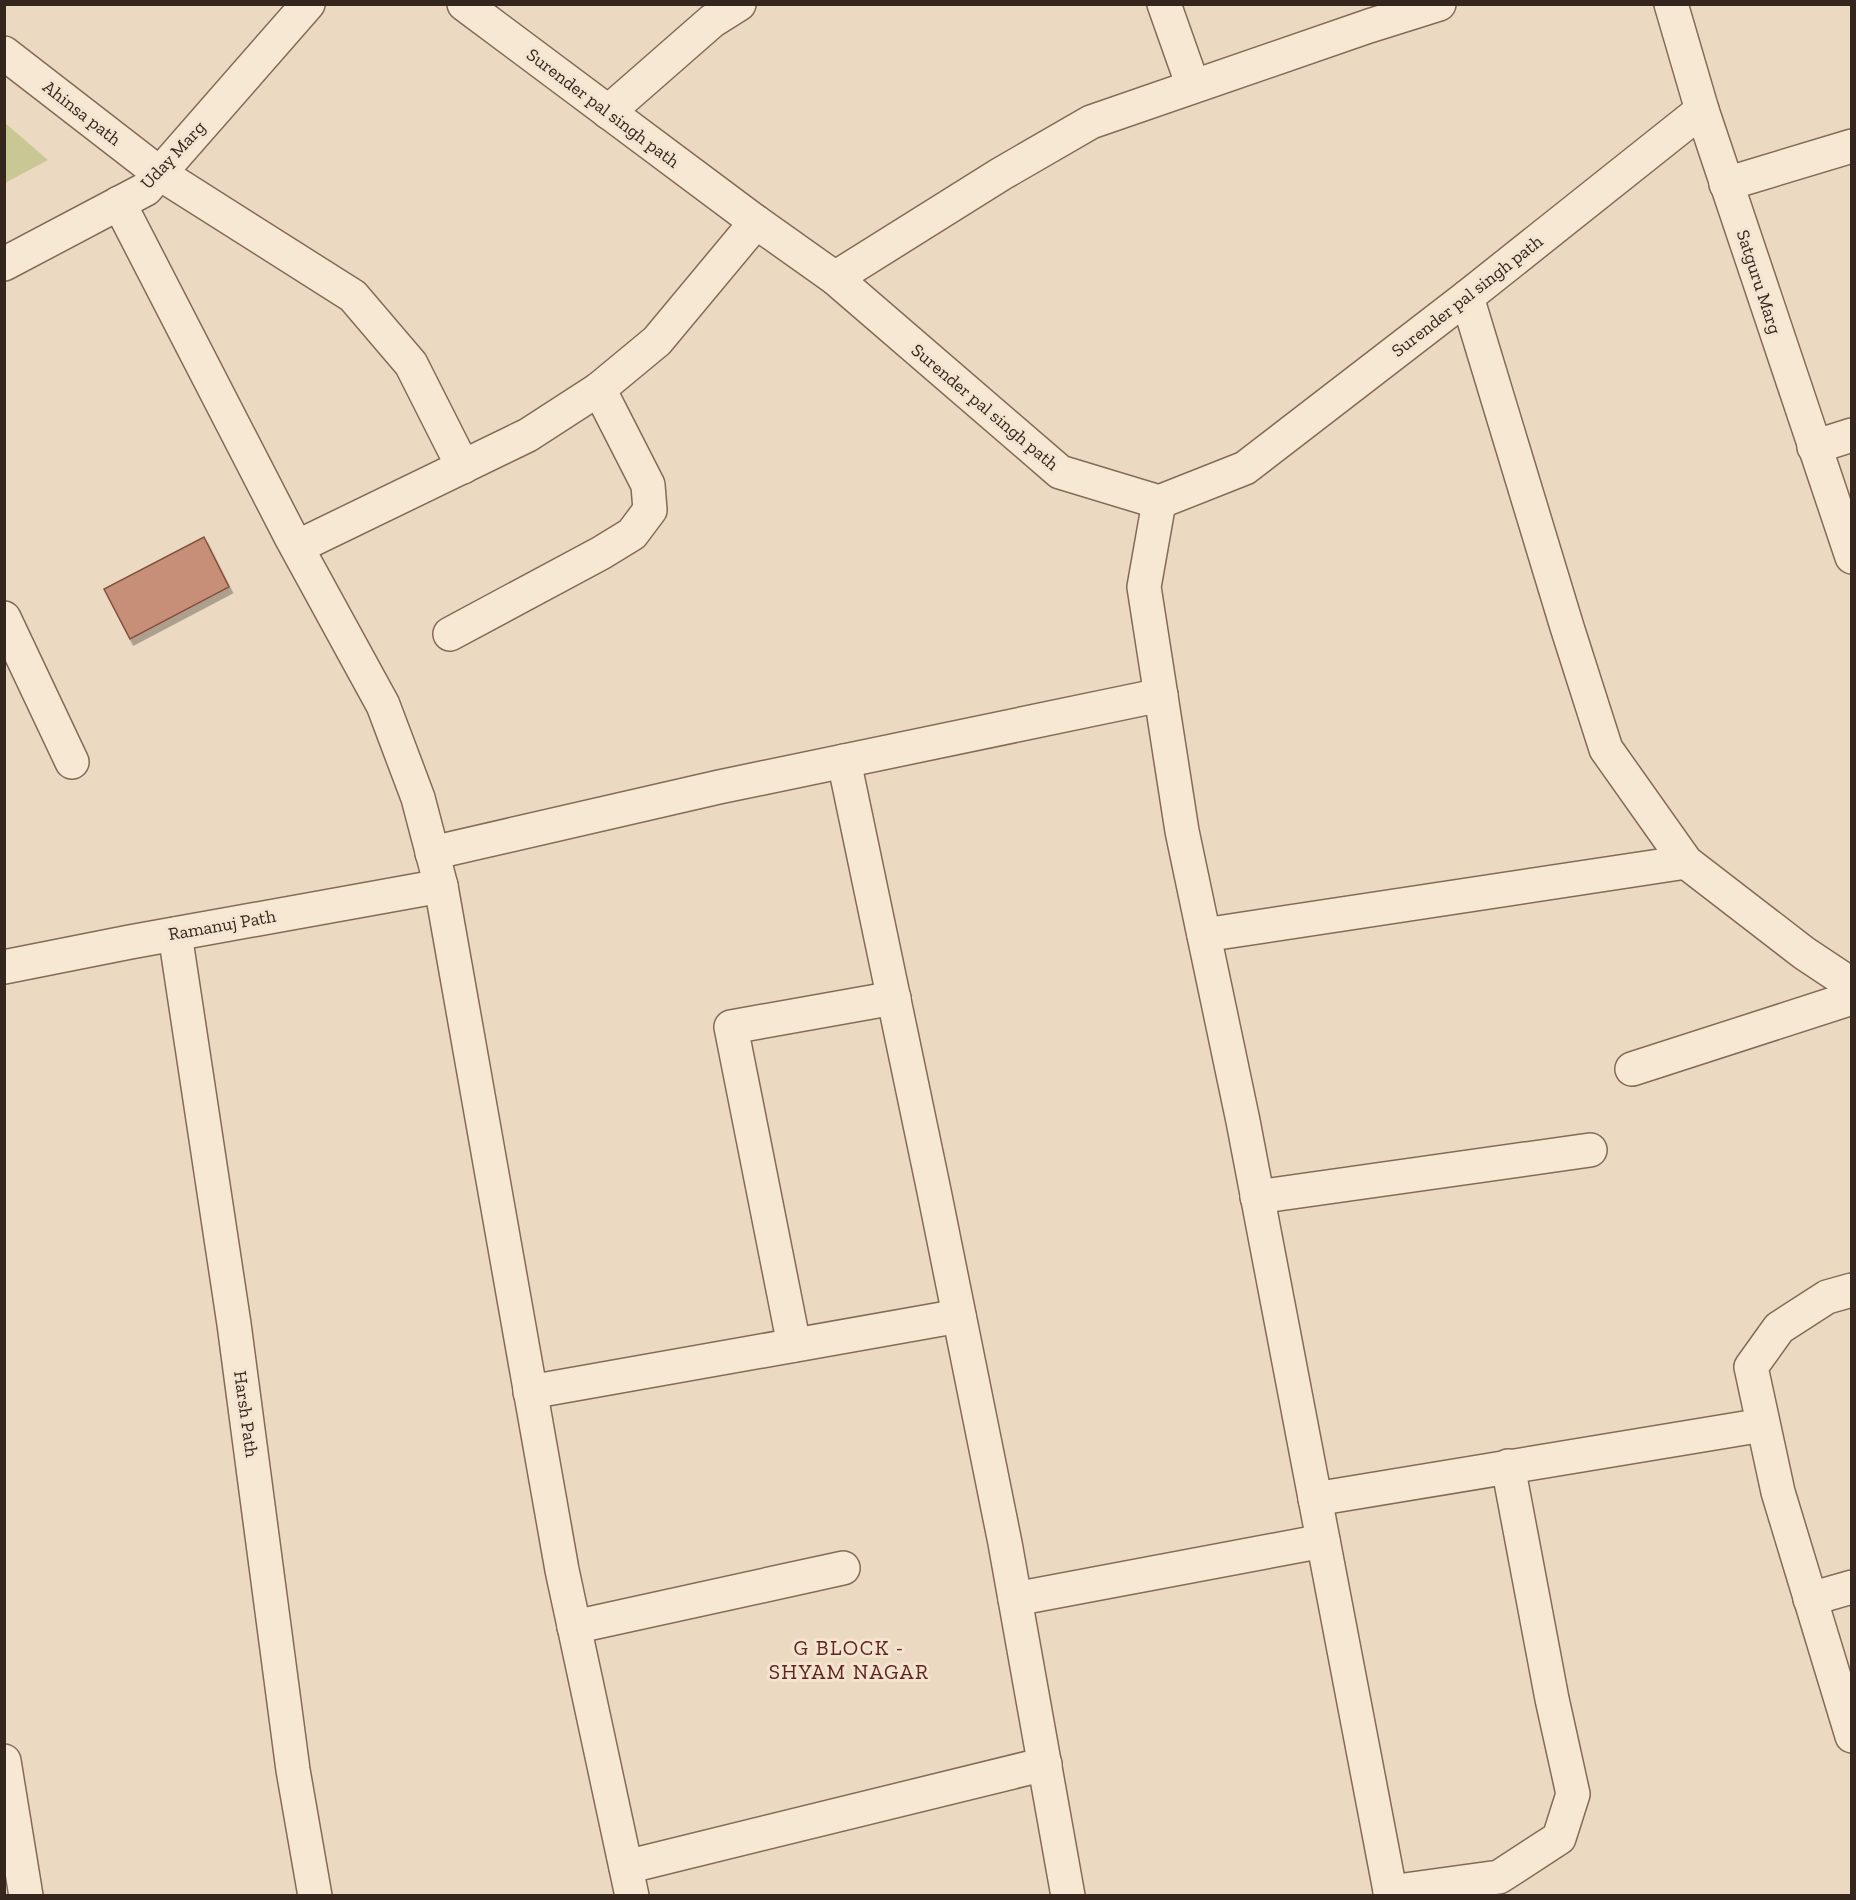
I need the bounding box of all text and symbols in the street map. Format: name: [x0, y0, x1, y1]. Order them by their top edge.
street label: Surender pal singh path: [522, 43, 684, 173]
street label: Ahinsa path: [39, 76, 125, 150]
street label: Uday Marg: [136, 116, 210, 194]
street label: Satguru Marg: [1732, 227, 1786, 337]
street label: Surender pal singh path: [1387, 230, 1547, 362]
street label: Surender pal singh path: [907, 339, 1063, 475]
street label: Ramanuj Path: [167, 905, 277, 945]
street label: Harsh Path: [229, 1369, 263, 1459]
district label: G BLOCK - SHYAM NAGAR: [769, 1635, 929, 1684]

